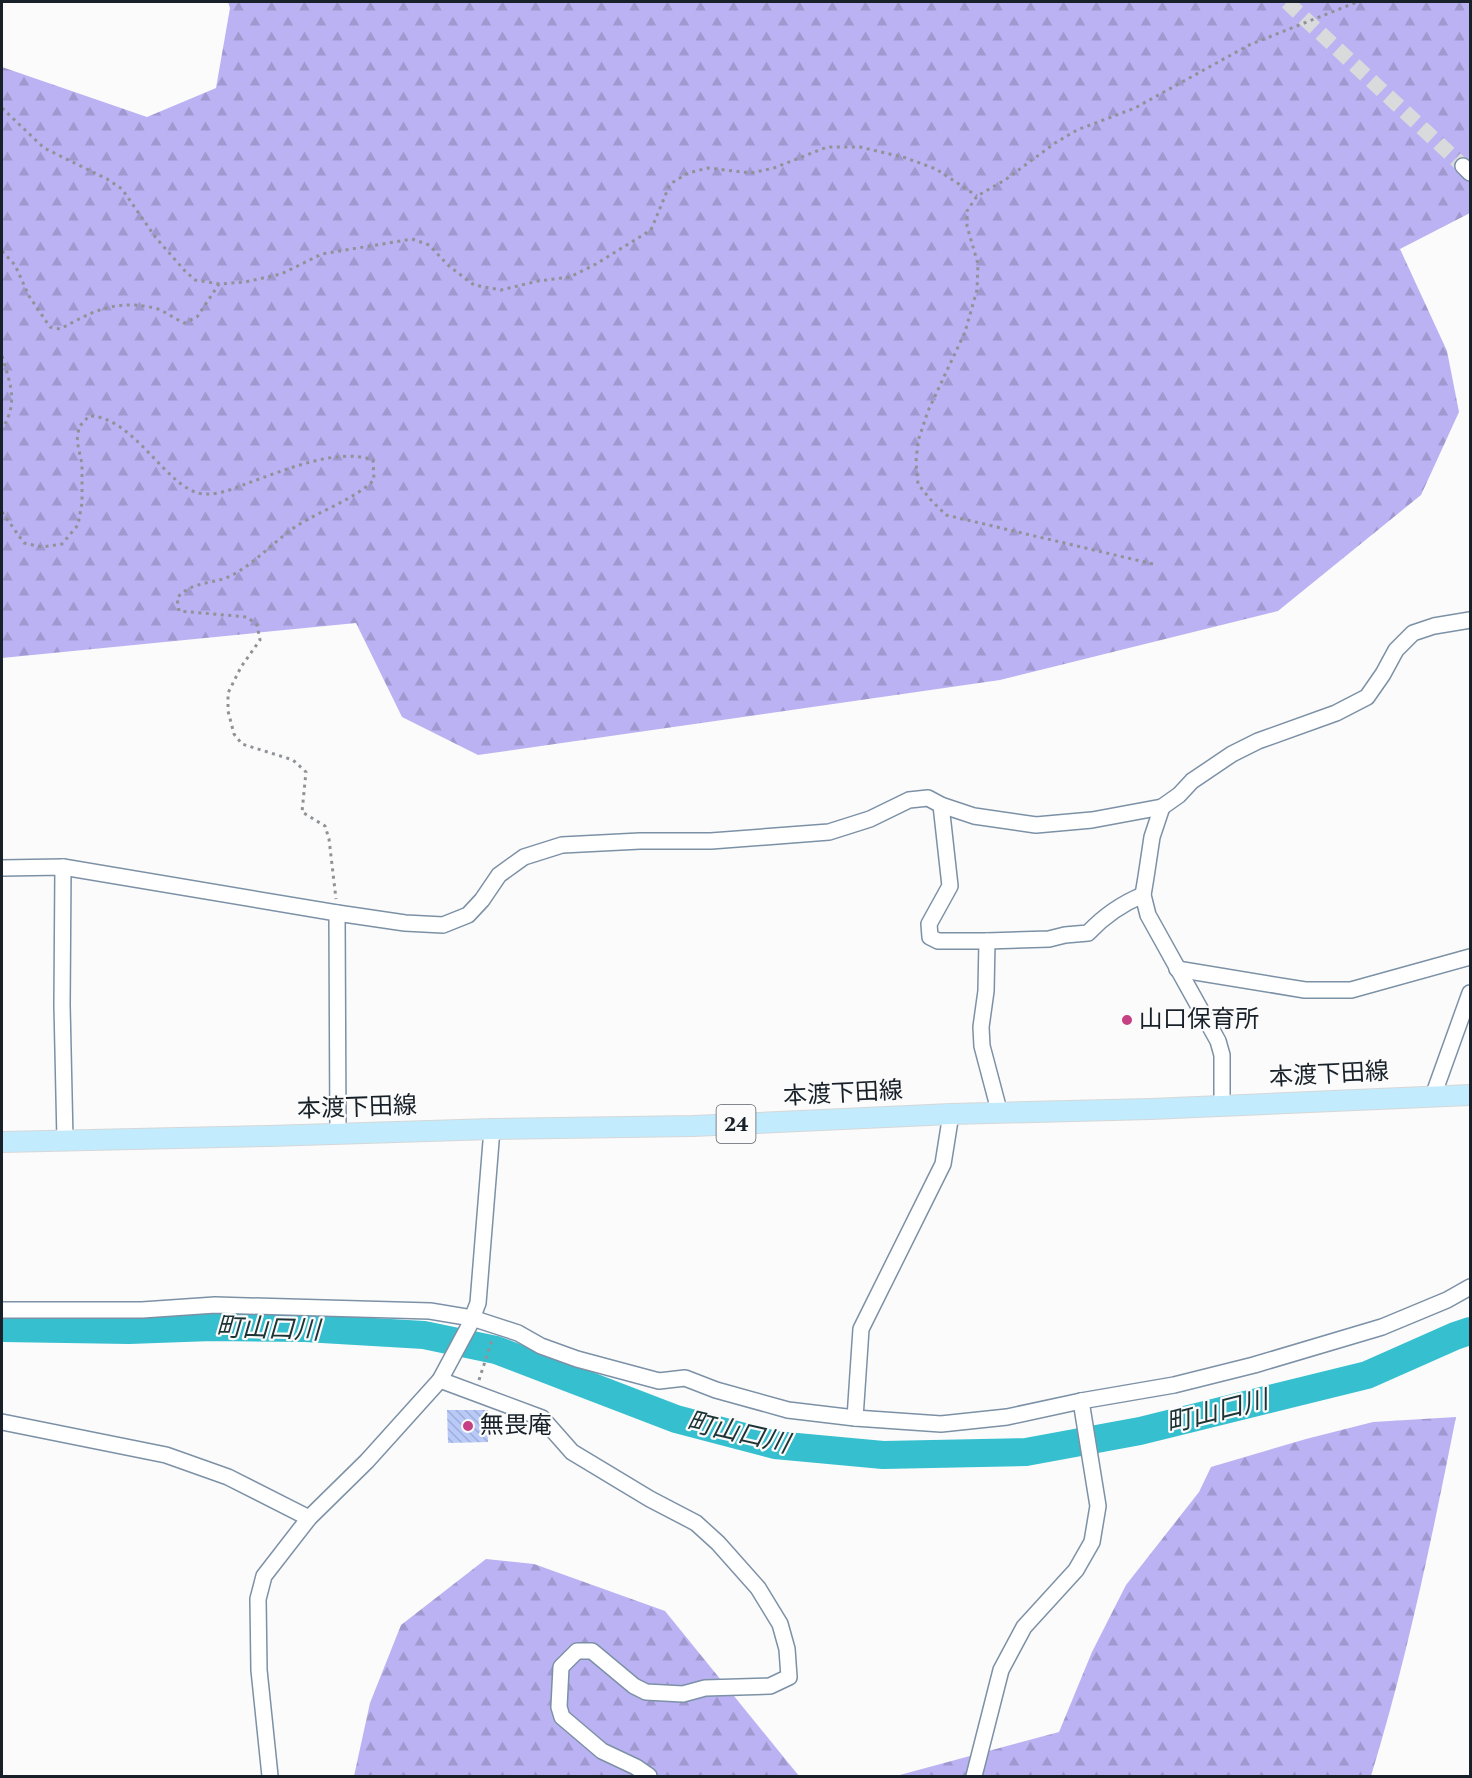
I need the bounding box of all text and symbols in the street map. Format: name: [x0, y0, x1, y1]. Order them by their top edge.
place label: 山口保育所: [1139, 1002, 1259, 1038]
marker: 山口保育所: [1120, 1013, 1134, 1027]
street label: 本渡下田線: [1268, 1054, 1390, 1096]
street label: 本渡下田線: [782, 1073, 904, 1115]
street label: 本渡下田線: [296, 1088, 418, 1128]
road number: 24: [716, 1105, 756, 1143]
water label: 町山口川: [215, 1307, 324, 1351]
water label: 町山口川: [1162, 1379, 1275, 1444]
water label: 町山口川: [683, 1402, 796, 1465]
place label: 無畏庵: [480, 1408, 552, 1444]
marker: 無畏庵: [461, 1419, 475, 1433]

